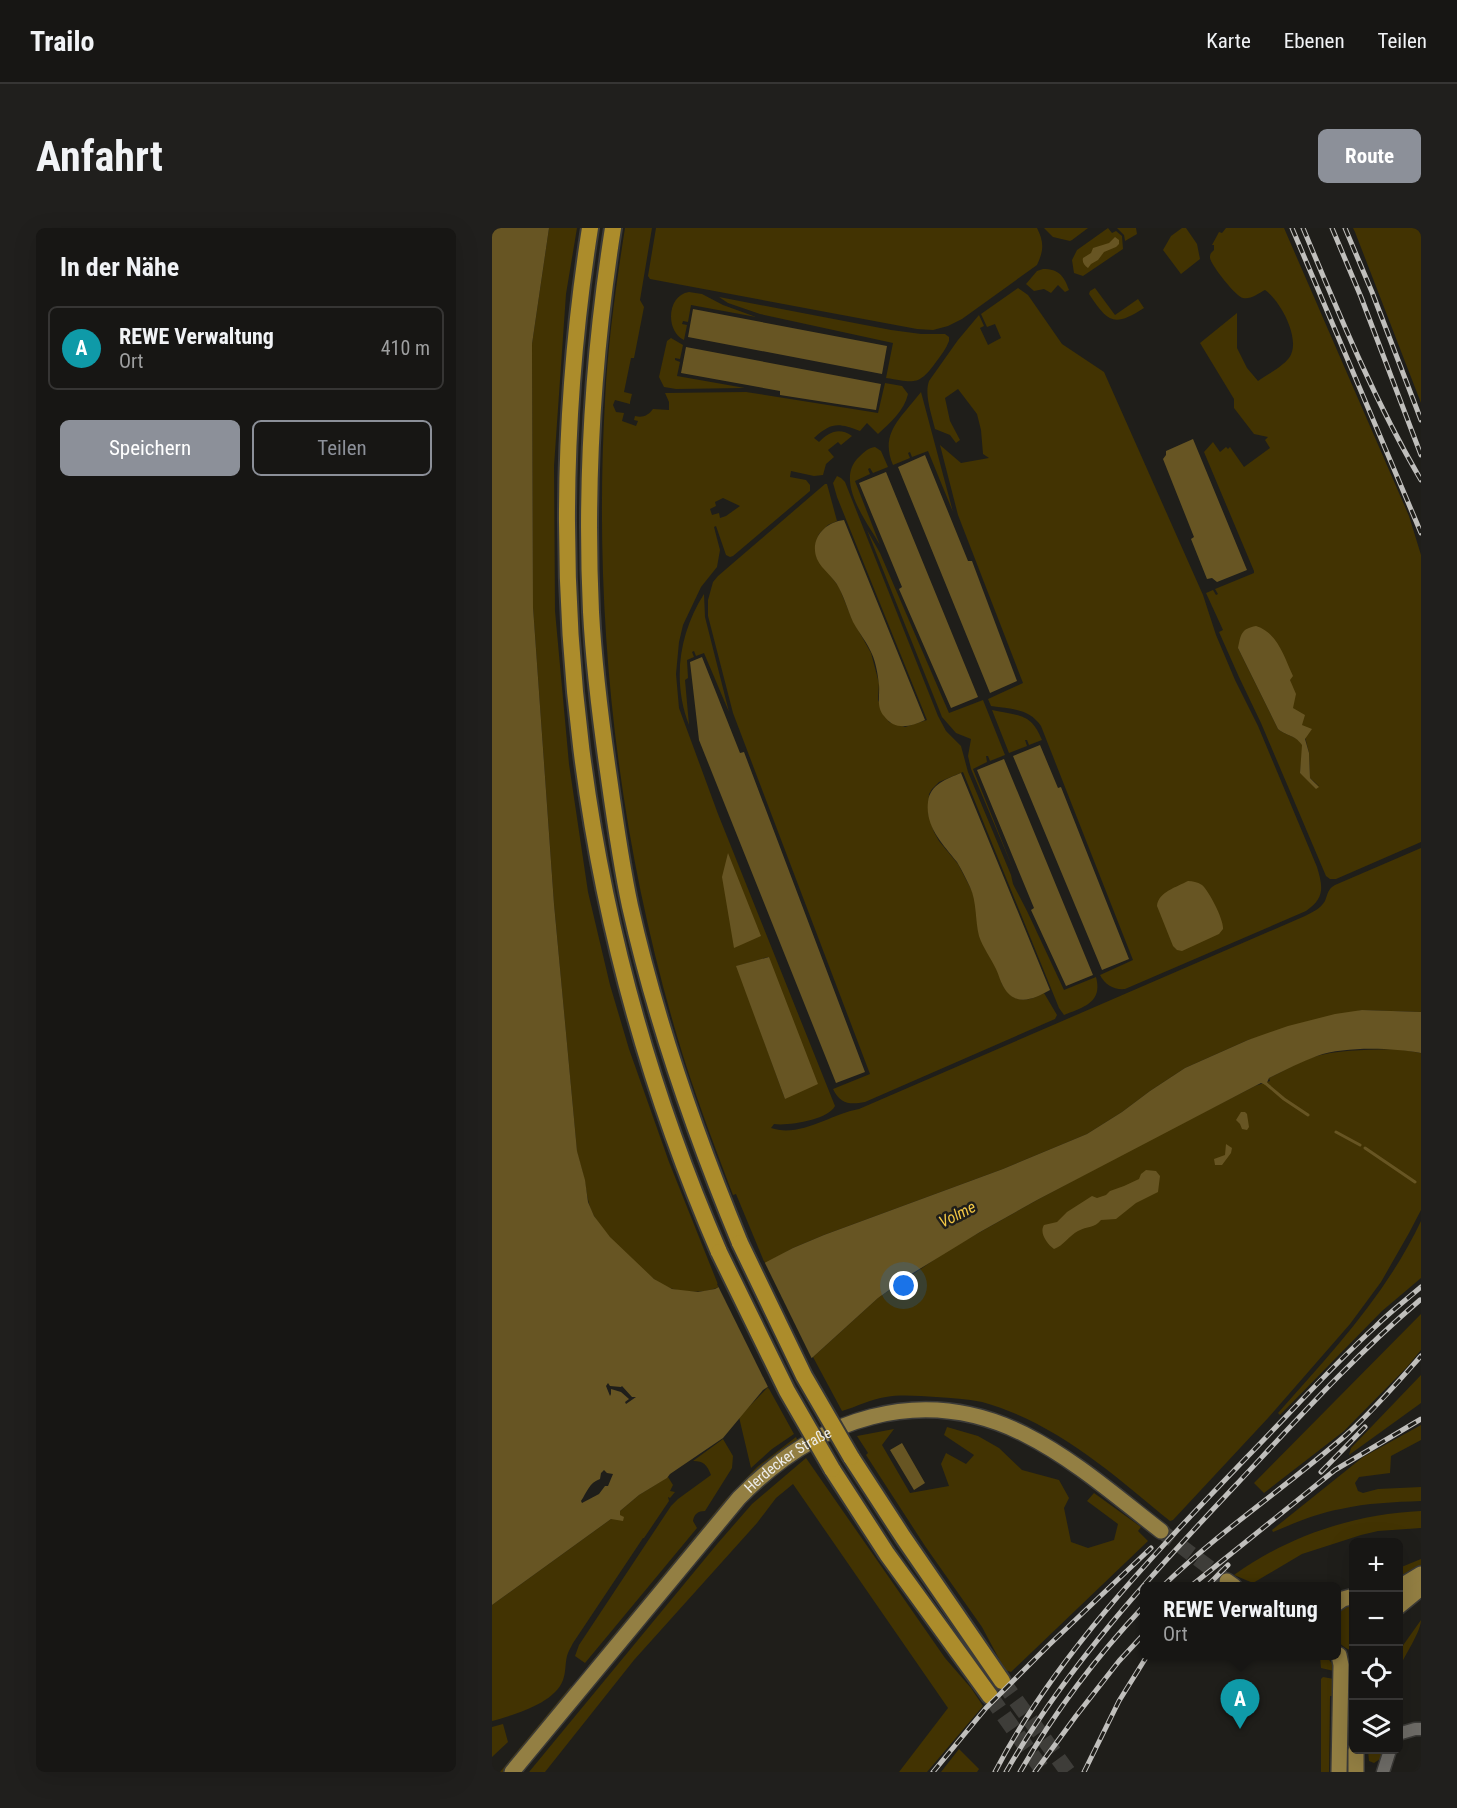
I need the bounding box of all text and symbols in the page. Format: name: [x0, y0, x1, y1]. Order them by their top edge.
text: Trailo: [30, 25, 94, 58]
text: Karte: [1206, 29, 1251, 53]
text: Ebenen: [1284, 29, 1345, 53]
text: Teilen: [1378, 29, 1427, 53]
button: Route: [1318, 129, 1421, 183]
text: Anfahrt: [36, 132, 163, 181]
text: In der Nähe: [60, 252, 179, 282]
text: REWE Verwaltung: [119, 324, 274, 349]
text: A: [76, 336, 87, 360]
text: 410 m: [381, 336, 430, 360]
text: Ort: [119, 349, 144, 373]
button: Speichern: [60, 420, 240, 476]
button: Teilen: [252, 420, 432, 476]
water label: Volme: [936, 1197, 979, 1232]
your location: [889, 1271, 918, 1300]
street label: Herdecker Straße: [741, 1424, 834, 1497]
map controls: [1349, 1538, 1403, 1754]
button: +: [1349, 1538, 1403, 1592]
popup: [1140, 1582, 1341, 1660]
button: −: [1349, 1592, 1403, 1646]
text: REWE Verwaltung: [1163, 1597, 1318, 1622]
text: Ort: [1163, 1622, 1188, 1646]
button: locate: [1349, 1646, 1403, 1700]
pin: A: [1220, 1680, 1260, 1729]
button: layers: [1349, 1700, 1403, 1754]

